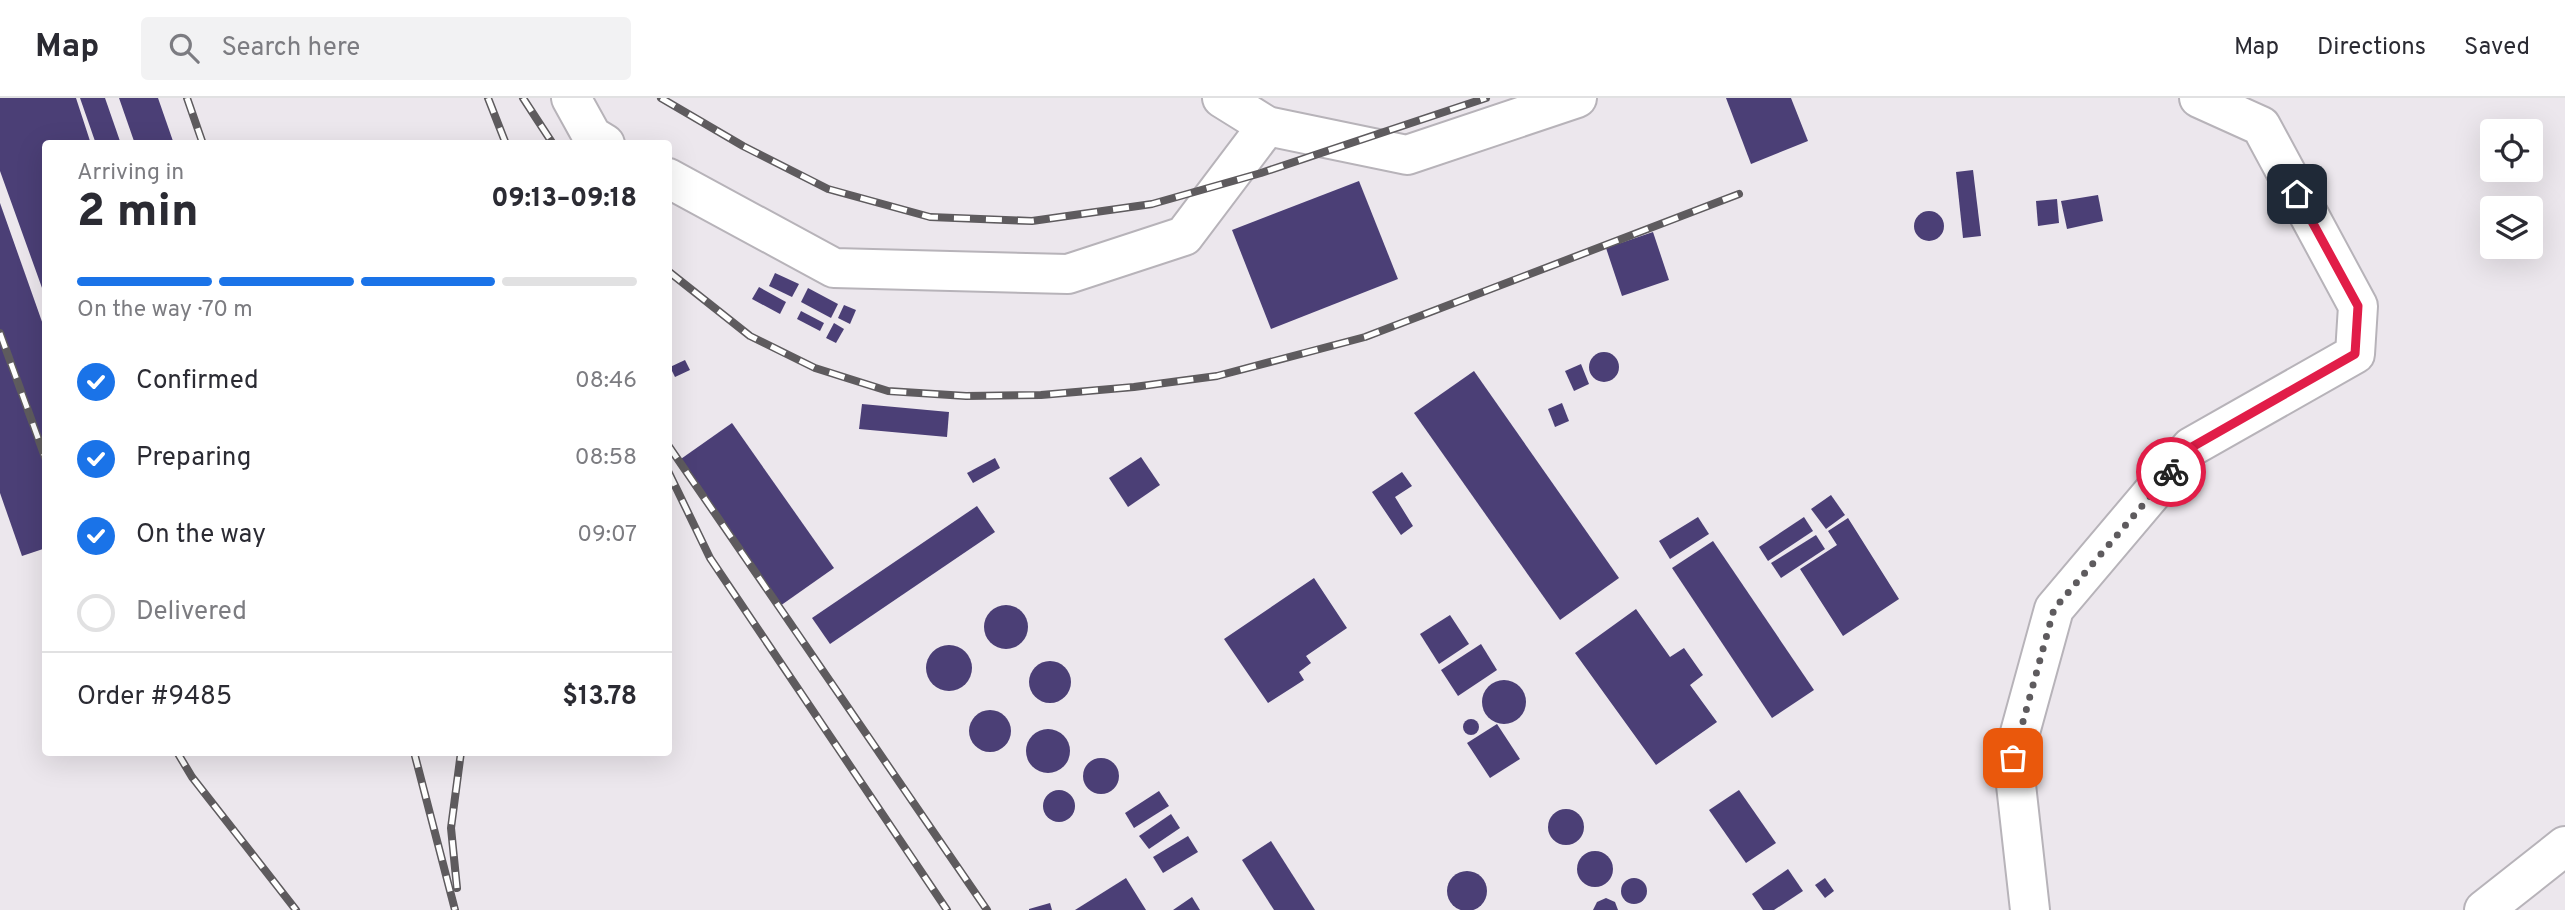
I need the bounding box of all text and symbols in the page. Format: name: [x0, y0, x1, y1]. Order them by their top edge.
search box: [141, 17, 631, 80]
text: Map: [35, 27, 99, 69]
icon: search: [165, 29, 203, 67]
text: Search here: [221, 32, 360, 65]
text: Map: [2234, 33, 2279, 63]
text: Directions: [2317, 33, 2426, 63]
text: Saved: [2464, 33, 2530, 63]
map controls: [2480, 119, 2543, 259]
button: locate: [2480, 119, 2543, 182]
text: Arriving in: [77, 159, 184, 188]
pin: [2267, 164, 2327, 224]
icon: home: [2278, 175, 2316, 213]
text: 09:13–09:18: [491, 183, 637, 216]
text: 2 min: [77, 184, 199, 243]
button: layers: [2480, 196, 2543, 259]
text: On the way · 70 m: [77, 296, 253, 325]
icon: check: [77, 363, 115, 401]
text: Confirmed: [136, 365, 259, 398]
text: 08:46: [575, 367, 637, 396]
courier: [2136, 437, 2206, 507]
icon: check: [77, 440, 115, 478]
text: Preparing: [136, 442, 251, 475]
text: 08:58: [575, 444, 637, 473]
icon: bike: [2152, 453, 2190, 491]
icon: check: [77, 517, 115, 555]
text: On the way: [136, 519, 266, 552]
text: 09:07: [577, 521, 637, 550]
text: Delivered: [136, 596, 247, 629]
text: Order #9485: [77, 681, 232, 714]
text: $13.78: [562, 681, 637, 714]
pin: [1983, 728, 2043, 788]
icon: bag: [1994, 739, 2032, 777]

